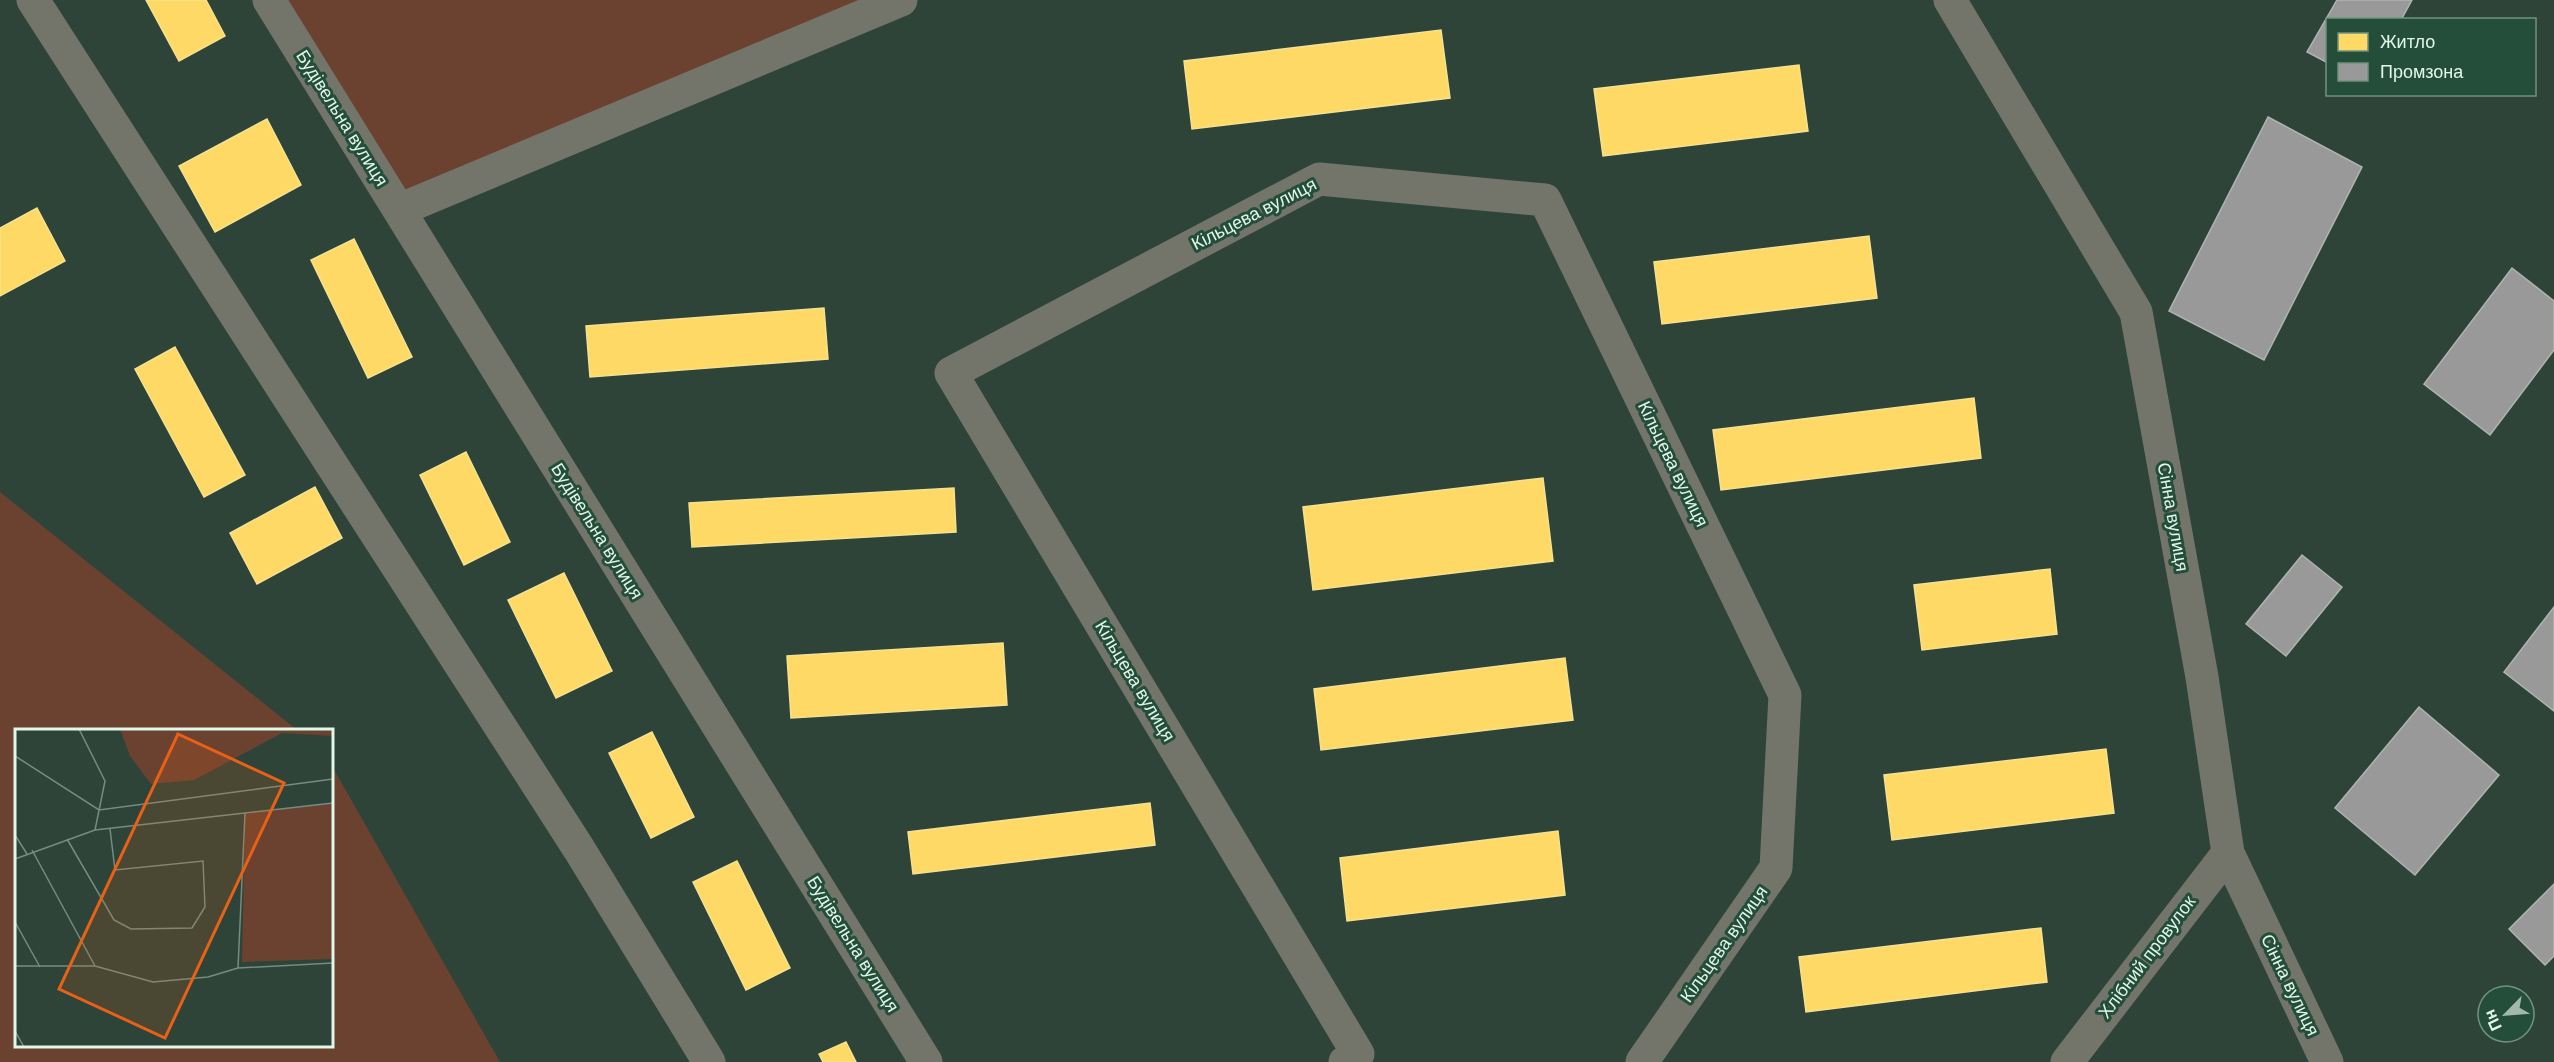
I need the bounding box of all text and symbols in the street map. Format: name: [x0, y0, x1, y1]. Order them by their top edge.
legend: [2326, 18, 2536, 96]
text: Житло: [2380, 32, 2435, 52]
street label: Будівельна вулиця: [292, 46, 392, 190]
text: Промзона: [2380, 62, 2464, 82]
street label: Кільцева вулиця: [1188, 174, 1320, 254]
street label: Кільцева вулиця: [1634, 398, 1712, 530]
street label: Будівельна вулиця: [547, 459, 647, 603]
street label: Сінна вулиця: [2154, 461, 2192, 573]
street label: Кільцева вулиця: [1091, 617, 1179, 745]
inset map: [15, 729, 333, 1047]
street label: Будівельна вулиця: [803, 872, 903, 1016]
street label: Кільцева вулиця: [1676, 882, 1772, 1006]
street label: Хлібний провулок: [2094, 892, 2200, 1022]
street label: Сінна вулиця: [2257, 931, 2323, 1039]
north arrow: [2476, 984, 2536, 1044]
text: Пн: [2481, 1007, 2505, 1033]

